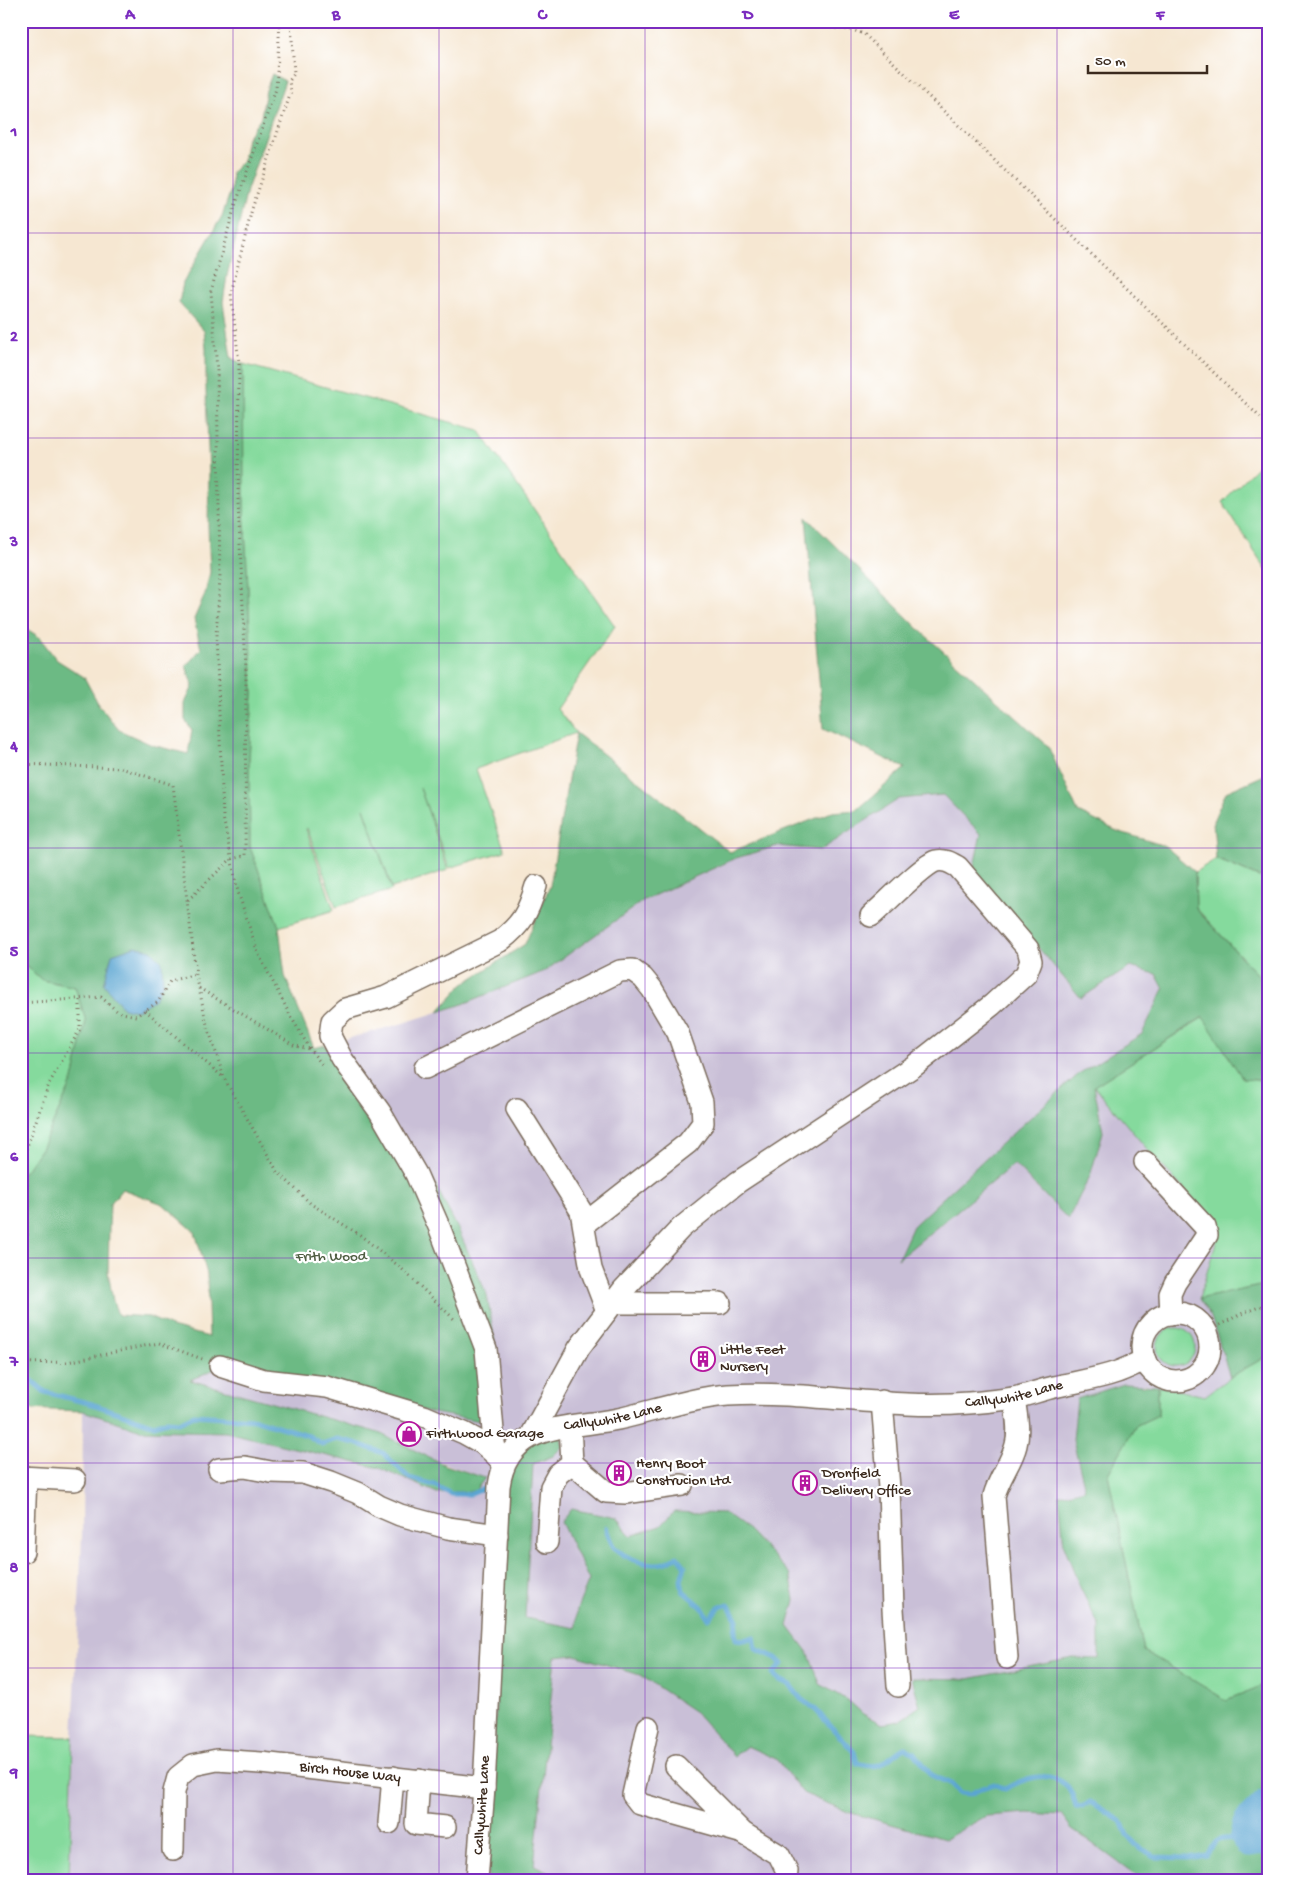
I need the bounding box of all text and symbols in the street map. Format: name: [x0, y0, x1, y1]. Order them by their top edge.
text: A: [124, 7, 136, 26]
text: B: [331, 7, 341, 26]
text: C: [537, 7, 548, 26]
text: D: [741, 7, 754, 26]
text: E: [949, 7, 960, 26]
text: F: [1155, 7, 1166, 26]
scale bar: [1088, 42, 1206, 74]
text: 50 m: [1095, 53, 1126, 71]
text: 1: [10, 124, 17, 143]
text: 2: [10, 329, 18, 348]
text: 3: [9, 534, 18, 553]
text: 4: [9, 739, 18, 758]
text: 5: [10, 944, 19, 963]
text: 6: [10, 1149, 19, 1168]
park label: Frith Wood: [294, 1248, 368, 1266]
place label: Little Feet Nursery: [720, 1341, 787, 1376]
building icon: Little Feet Nursery: [690, 1346, 716, 1372]
text: 7: [9, 1354, 19, 1373]
street label: Callywhite Lane: [965, 1376, 1065, 1412]
street label: Callywhite Lane: [562, 1399, 664, 1436]
shop icon: Firthwood Garage: [396, 1421, 422, 1447]
place label: Firthwood Garage: [425, 1425, 544, 1443]
place label: Henry Boot Construcion Ltd: [636, 1455, 731, 1490]
building icon: Henry Boot Construcion Ltd: [606, 1460, 632, 1486]
place label: Dronfield Delivery Office: [821, 1465, 911, 1500]
building icon: Dronfield Delivery Office: [792, 1470, 818, 1496]
text: 8: [10, 1560, 19, 1579]
street label: Callywhite Lane: [470, 1755, 495, 1856]
street label: Birch House Way: [298, 1758, 402, 1788]
text: 9: [9, 1765, 18, 1784]

